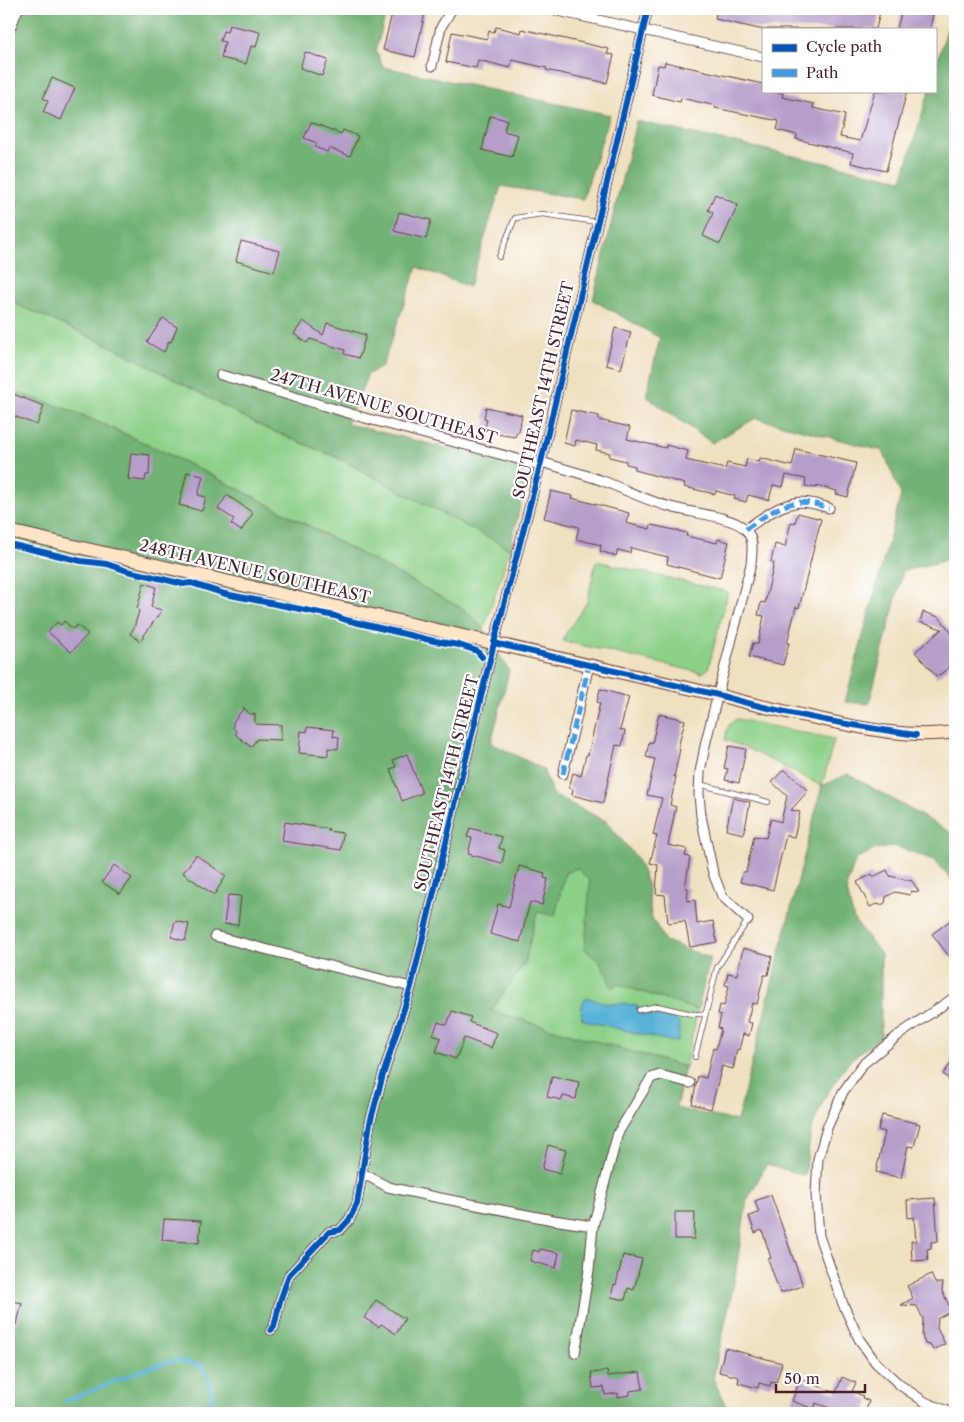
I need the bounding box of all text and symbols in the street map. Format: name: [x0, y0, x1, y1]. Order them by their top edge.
legend: [762, 28, 936, 92]
text: Cycle path: [806, 37, 883, 56]
text: Path: [806, 63, 839, 82]
street label: SOUTHEAST 14TH STREET: [508, 279, 578, 501]
street label: 247TH AVENUE SOUTHEAST: [268, 364, 500, 448]
street label: 248TH AVENUE SOUTHEAST: [138, 535, 372, 607]
street label: SOUTHEAST 14TH STREET: [409, 673, 483, 893]
scale bar: [776, 1362, 865, 1394]
text: 50 m: [784, 1369, 820, 1388]

